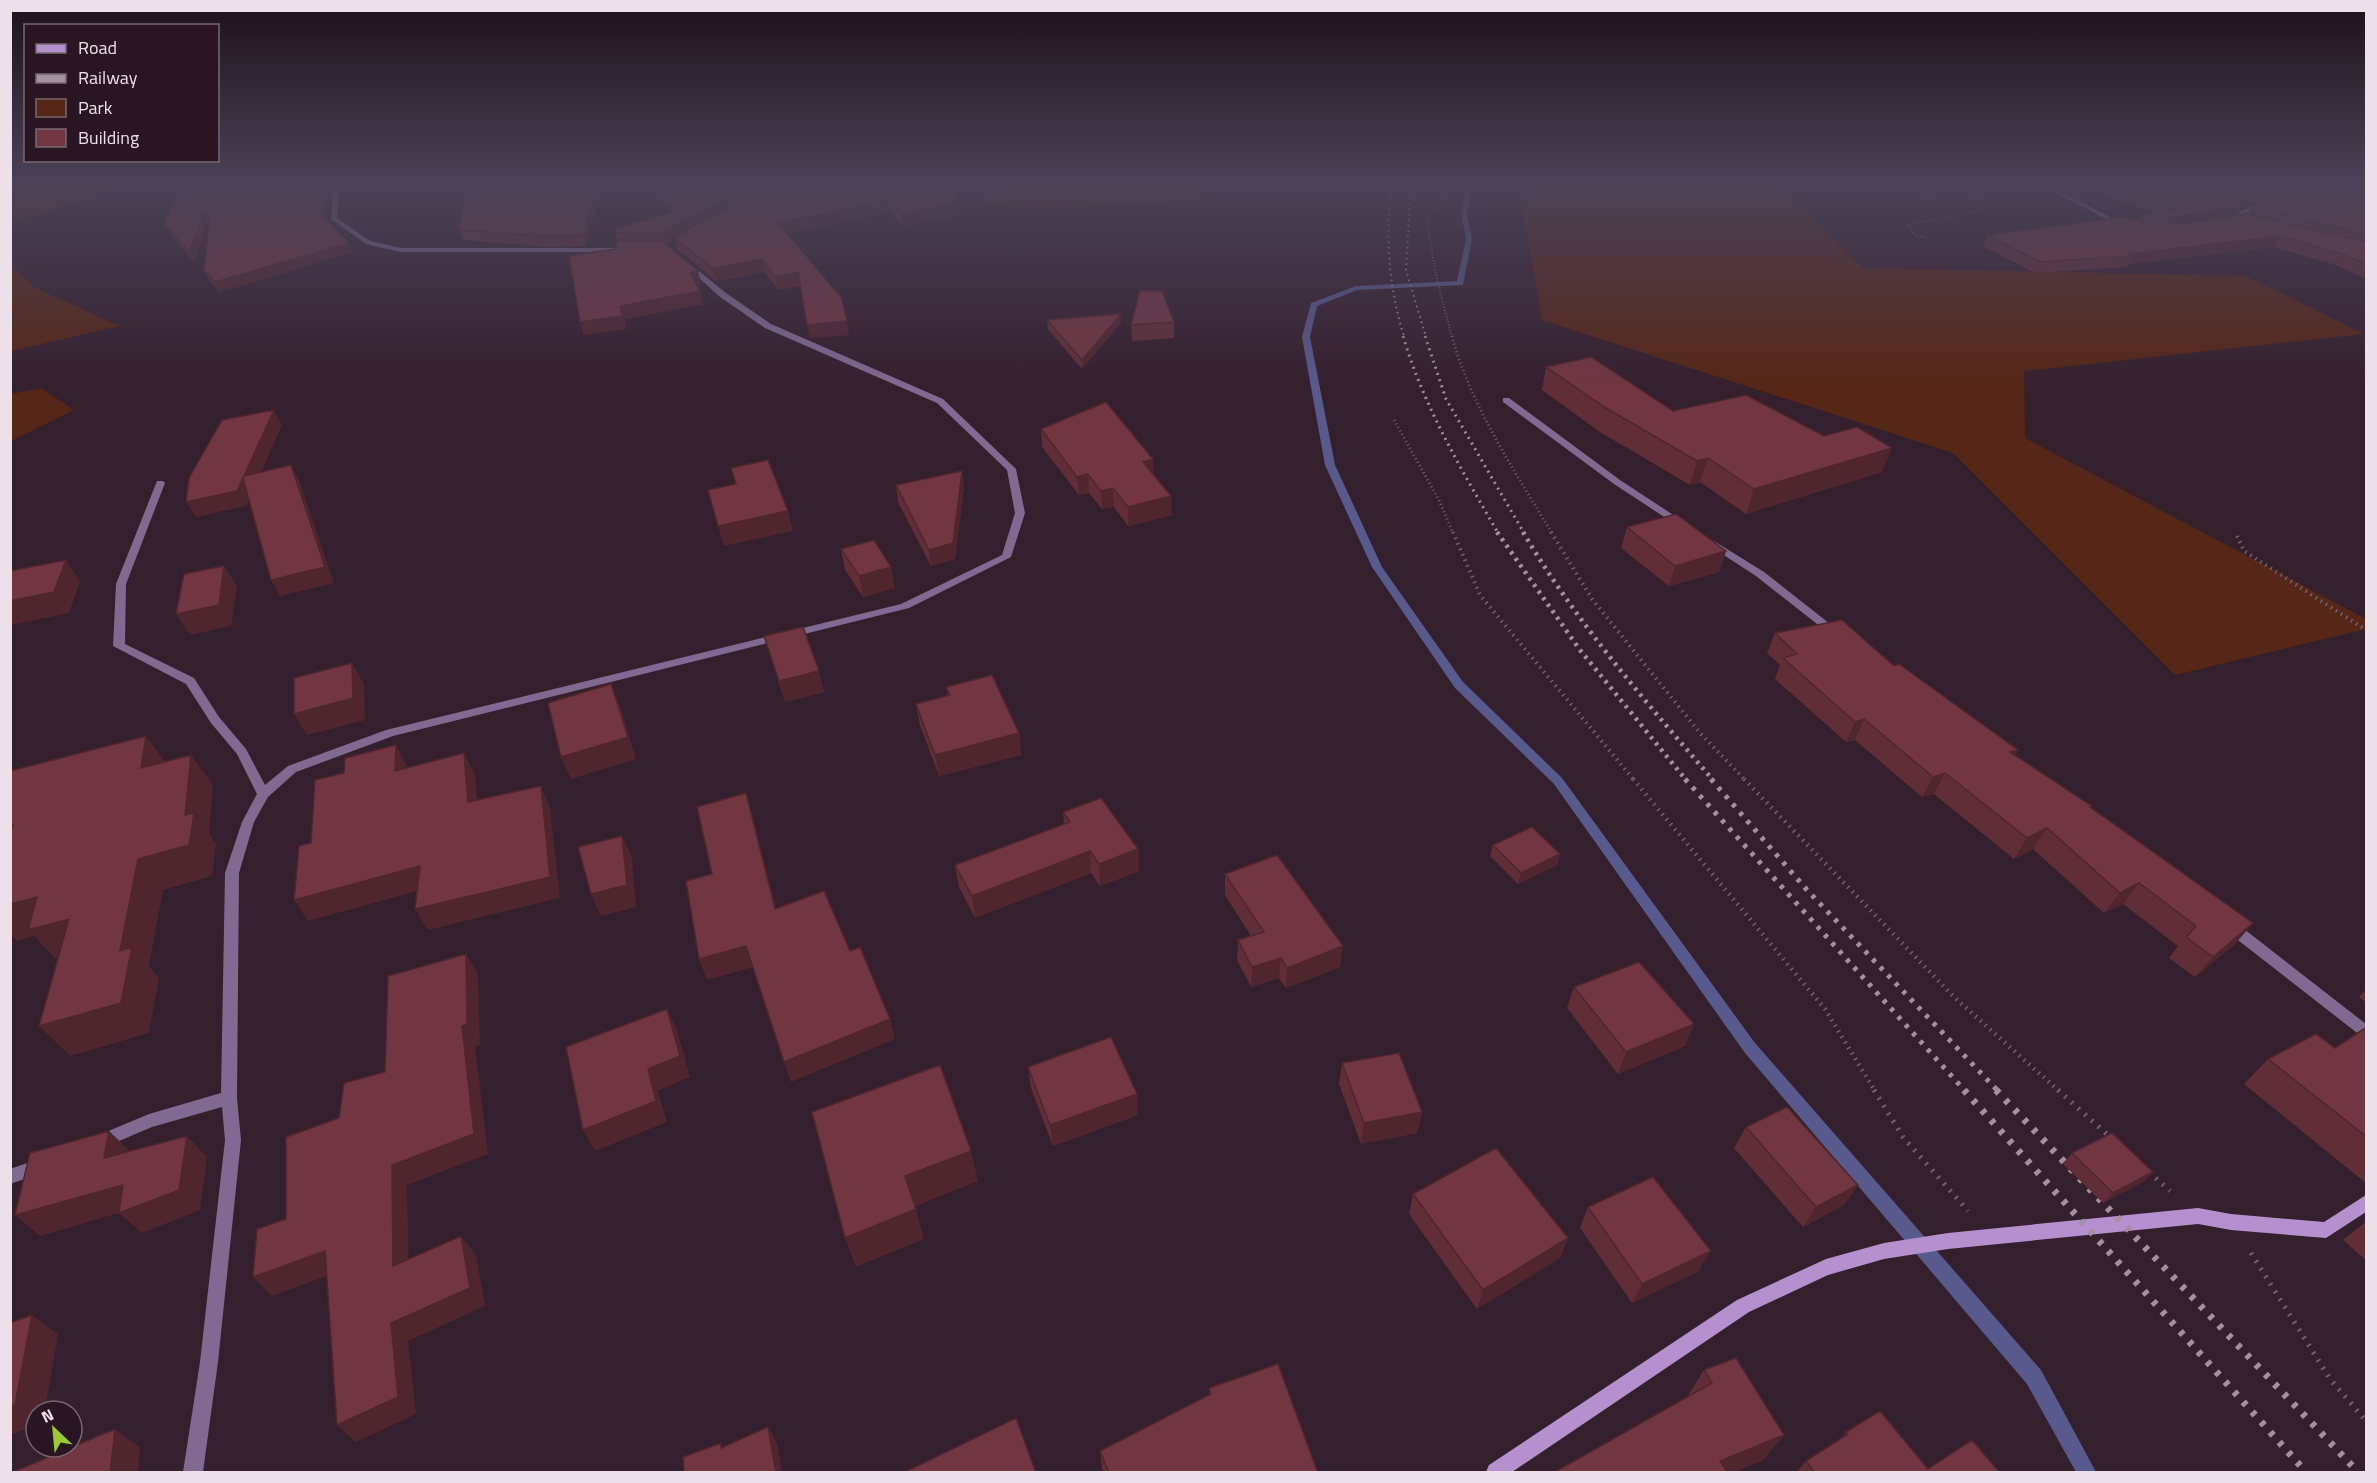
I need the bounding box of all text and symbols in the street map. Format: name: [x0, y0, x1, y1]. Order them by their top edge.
legend: [24, 24, 219, 162]
text: Road: [78, 34, 117, 61]
text: Railway: [78, 64, 138, 91]
text: Park: [78, 94, 113, 121]
text: Building: [78, 124, 139, 151]
north arrow: [24, 1399, 84, 1459]
text: N: [37, 1402, 58, 1429]

